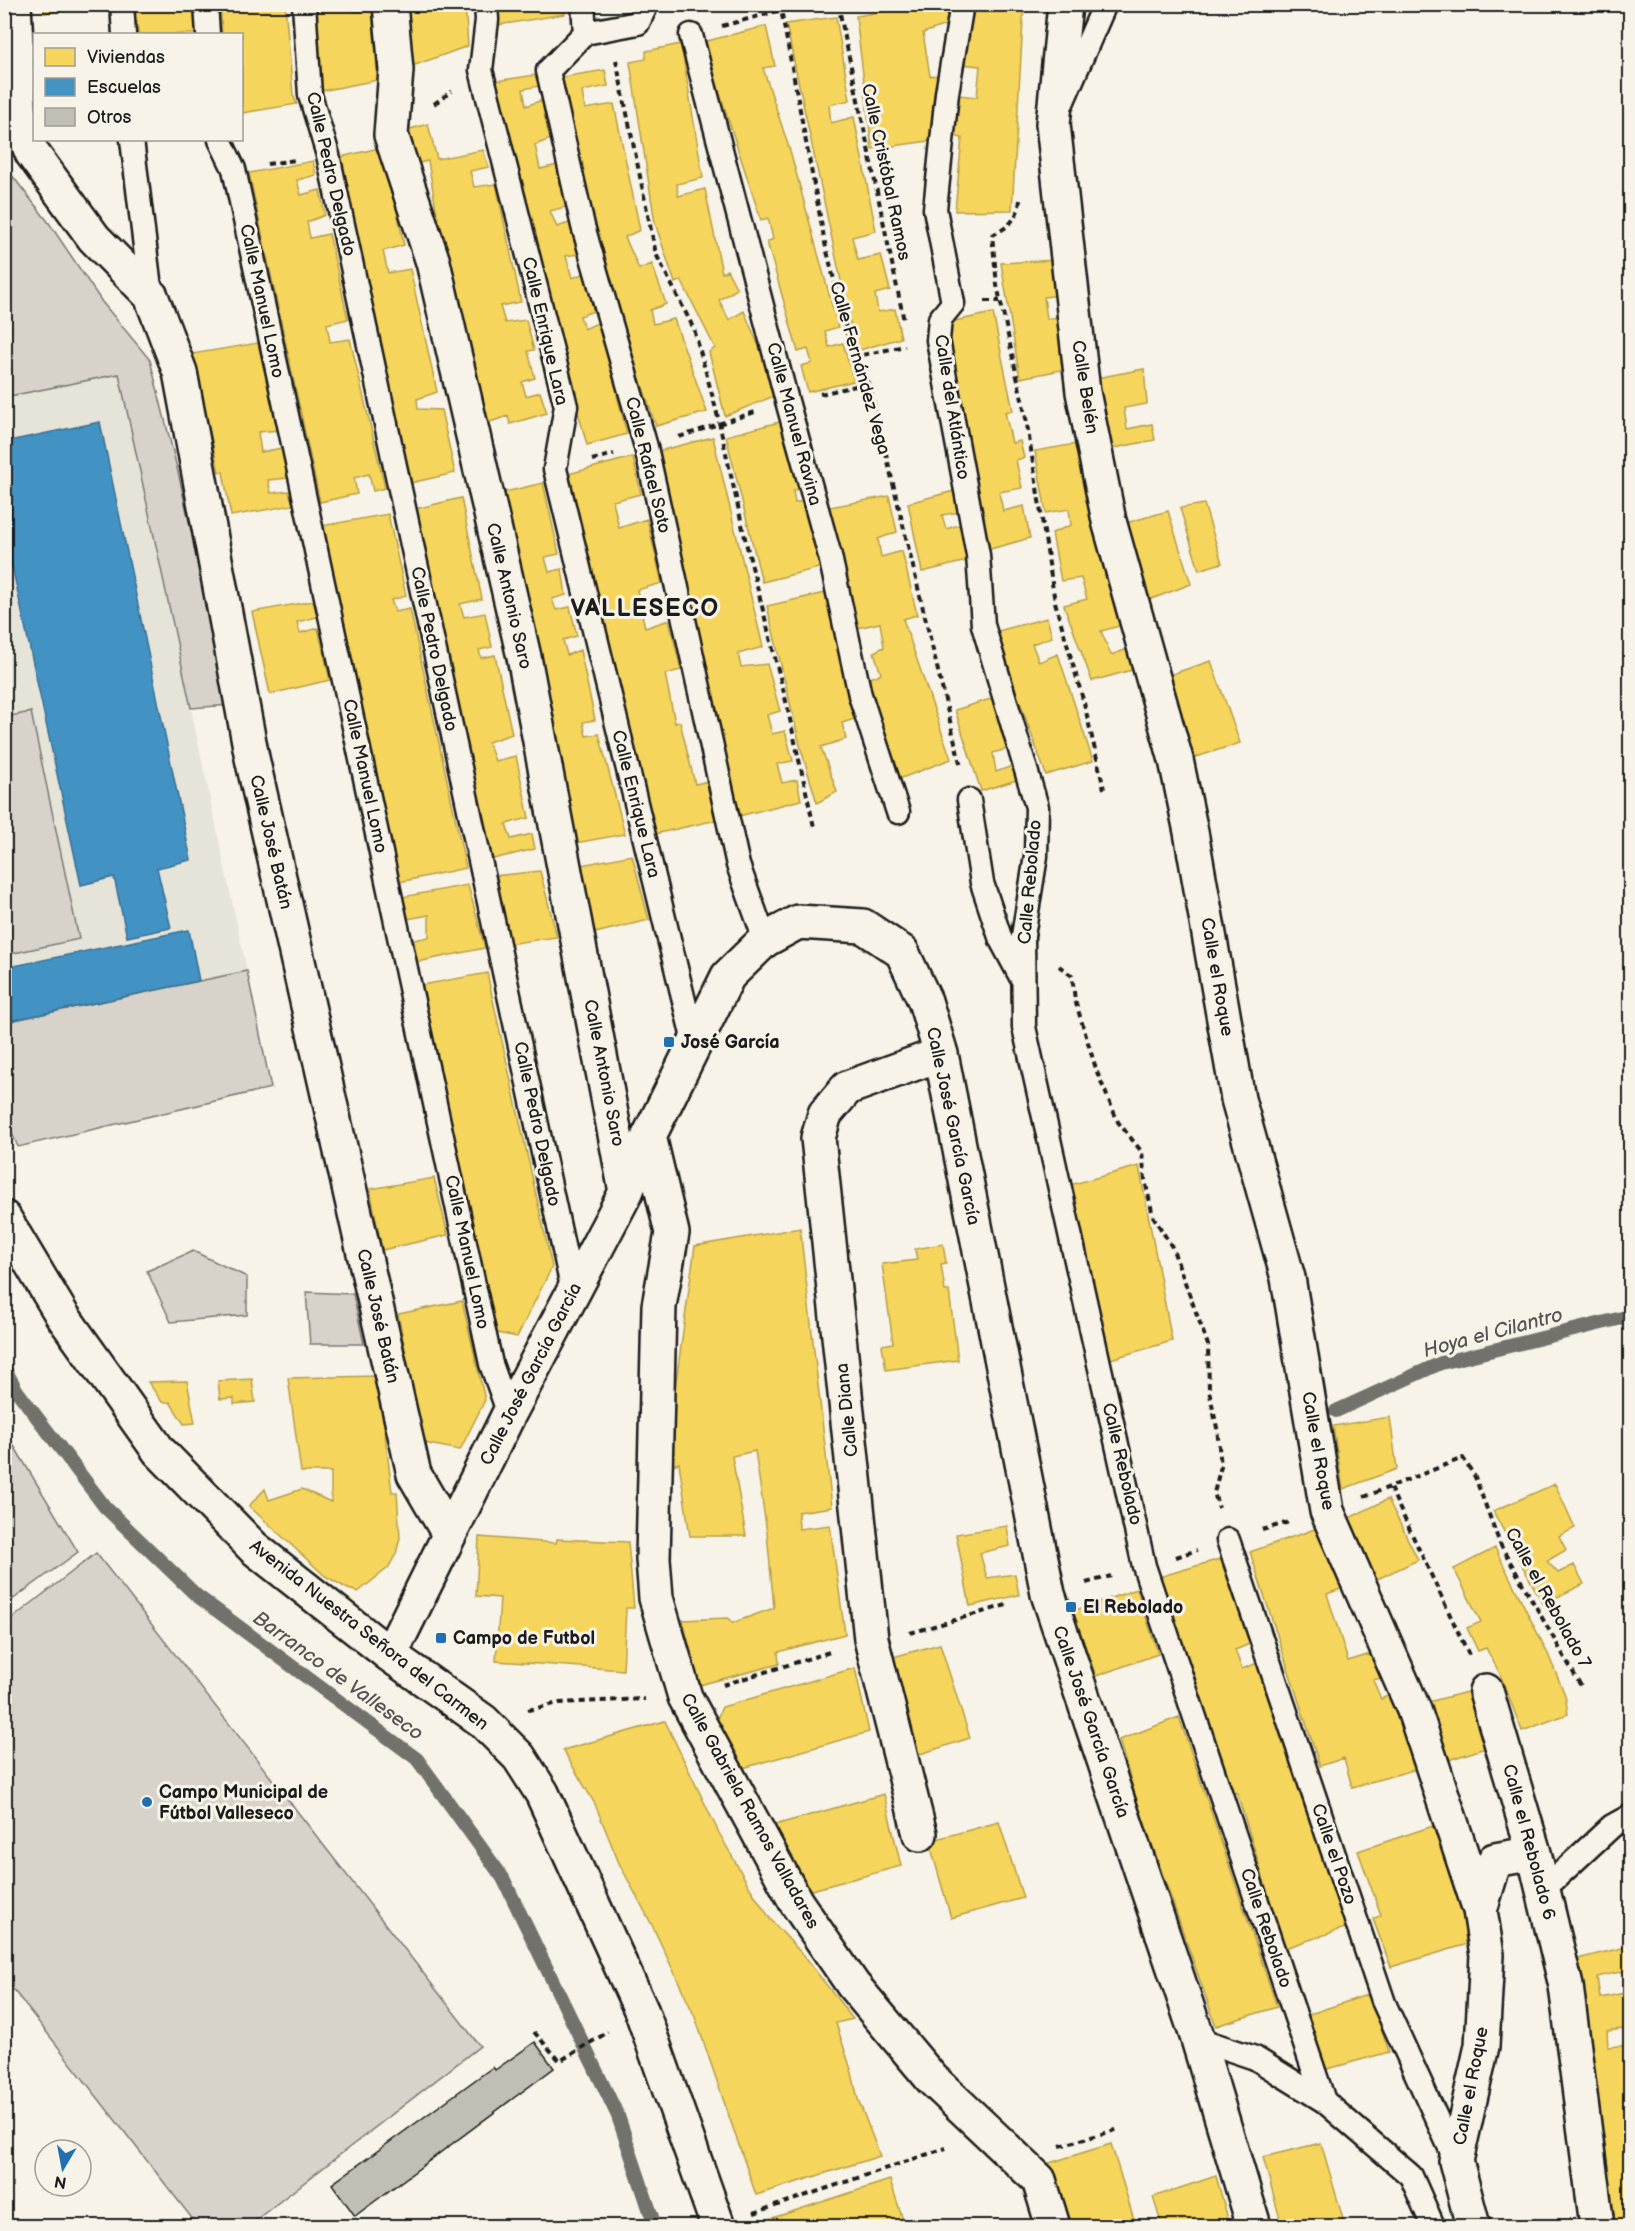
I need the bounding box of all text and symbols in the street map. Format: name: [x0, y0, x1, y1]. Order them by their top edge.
legend: [33, 33, 243, 141]
text: Viviendas: [87, 47, 165, 68]
text: Escuelas: [87, 77, 161, 98]
street label: Calle Cristóbal Ramos: [857, 82, 915, 262]
street label: Calle Pedro Delgado: [302, 90, 360, 258]
text: Otros: [87, 107, 132, 128]
street label: Calle Manuel Lomo: [235, 222, 289, 380]
street label: Calle Enrique Lara: [518, 255, 572, 407]
street label: Calle Fernández Vega: [825, 279, 895, 457]
street label: Calle del Atlántico: [930, 333, 974, 481]
street label: Calle Belén: [1067, 339, 1103, 435]
street label: Calle Manuel Ravina: [762, 340, 826, 508]
street label: Calle Rafael Soto: [621, 395, 675, 535]
street label: Calle Antonio Saro: [482, 521, 536, 671]
street label: Calle Pedro Delgado: [406, 565, 462, 733]
district label: VALLESECO: [570, 594, 720, 623]
street label: Calle Manuel Lomo: [338, 697, 392, 855]
street label: Calle Enrique Lara: [607, 728, 665, 880]
street label: Calle José Batán: [245, 773, 297, 911]
street label: Calle Rebolado: [1014, 819, 1046, 945]
street label: Calle el Roque: [1196, 916, 1238, 1038]
street label: Calle Antonio Saro: [579, 998, 629, 1148]
street label: Calle José García García: [922, 1025, 984, 1227]
place label: José García: [681, 1032, 780, 1053]
marker: José García: [662, 1035, 676, 1049]
street label: Calle Pedro Delgado: [509, 1040, 565, 1208]
street label: Calle Manuel Lomo: [440, 1173, 494, 1331]
street label: Calle José Batán: [352, 1247, 404, 1385]
street label: Calle José García García: [476, 1279, 586, 1469]
water label: Hoya el Cilantro: [1421, 1303, 1565, 1363]
street label: Calle Diana: [832, 1362, 862, 1458]
street label: Calle el Roque: [1297, 1390, 1339, 1512]
street label: Calle Rebolado: [1098, 1401, 1146, 1527]
street label: Calle el Rebolado 7: [1501, 1524, 1595, 1672]
street label: Avenida Nuestra Señora del Carmen: [245, 1535, 493, 1735]
place label: El Rebolado: [1083, 1597, 1183, 1618]
marker: El Rebolado: [1064, 1600, 1078, 1614]
water label: Barranco de Valleseco: [248, 1606, 428, 1746]
street label: Calle José García García: [1048, 1623, 1134, 1821]
place label: Campo de Futbol: [453, 1628, 595, 1649]
marker: Campo de Futbol: [434, 1631, 448, 1645]
street label: Calle Gabriela Ramos Valladares: [676, 1690, 824, 1933]
street label: Calle el Rebolado 6: [1498, 1762, 1560, 1922]
place label: Campo Municipal de Fútbol Valleseco: [159, 1782, 328, 1824]
marker: Campo Municipal de Fútbol Valleseco: [140, 1795, 154, 1809]
street label: Calle el Pozo: [1307, 1801, 1361, 1907]
street label: Calle Rebolado: [1236, 1866, 1296, 1990]
street label: Calle el Roque: [1449, 2025, 1493, 2147]
north arrow: [33, 2138, 93, 2198]
text: N: [53, 2171, 68, 2192]

